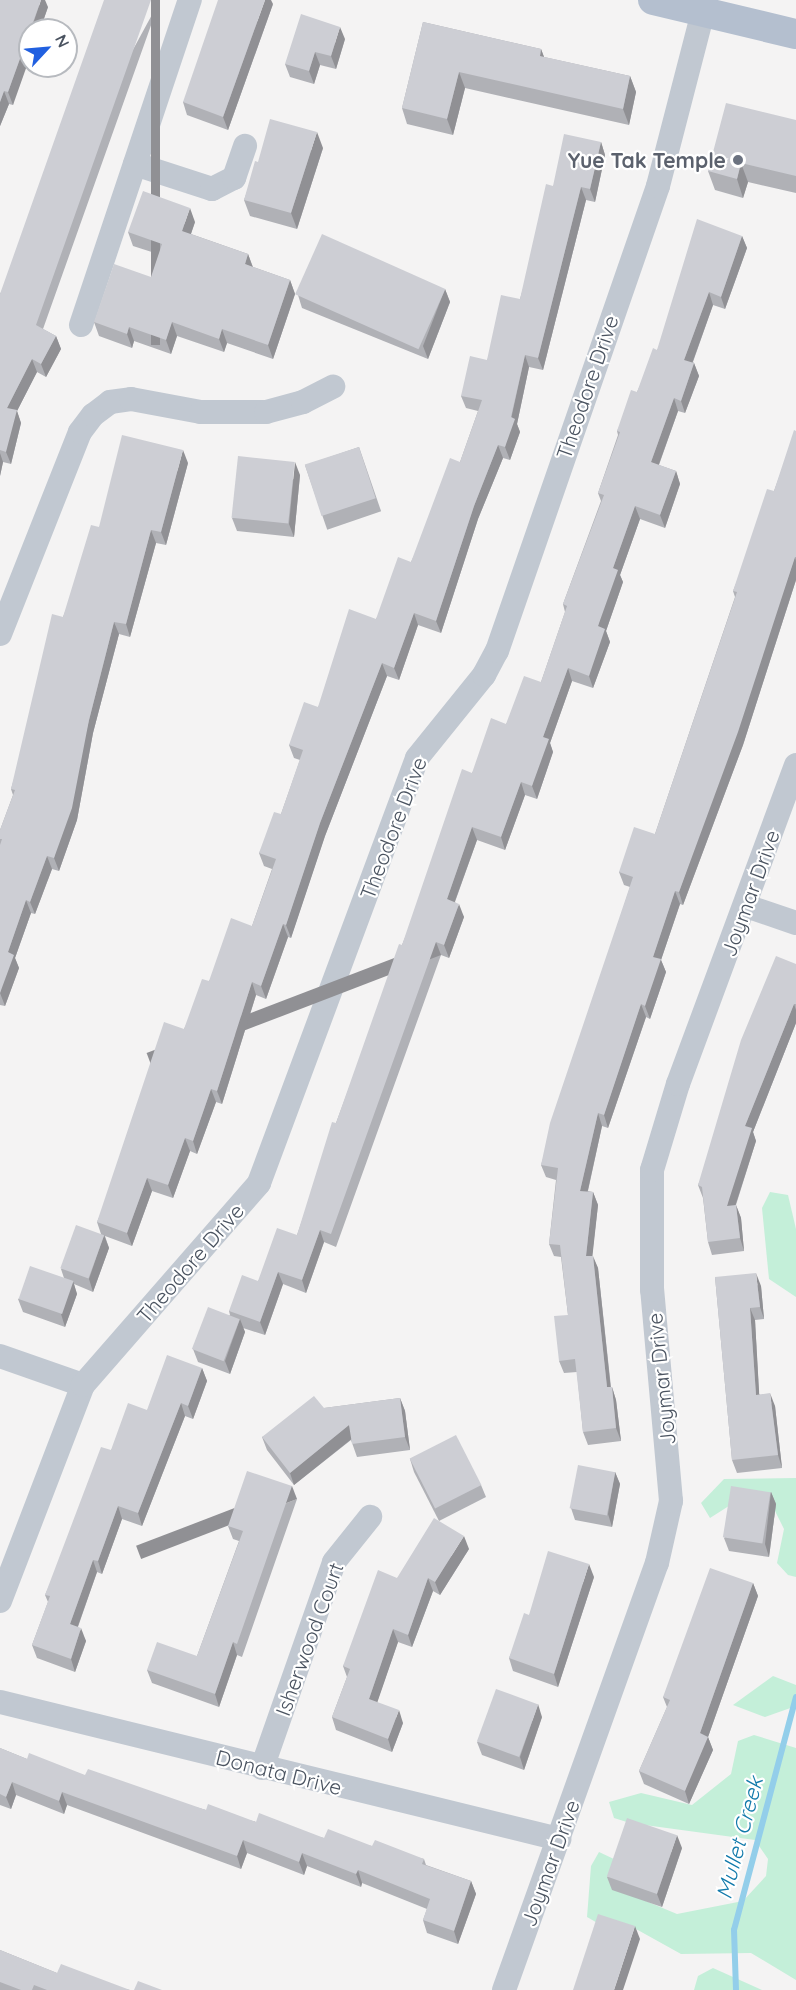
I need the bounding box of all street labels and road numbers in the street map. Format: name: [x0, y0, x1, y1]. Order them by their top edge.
street label: Theodore Drive: [551, 312, 623, 462]
street label: Theodore Drive: [354, 753, 432, 903]
street label: Joymar Drive: [715, 826, 785, 960]
street label: Theodore Drive: [131, 1198, 249, 1328]
street label: Joymar Drive: [642, 1312, 680, 1446]
street label: Isherwood Court: [270, 1559, 348, 1719]
street label: Donata Drive: [213, 1744, 345, 1800]
street label: Joymar Drive: [515, 1796, 585, 1930]

